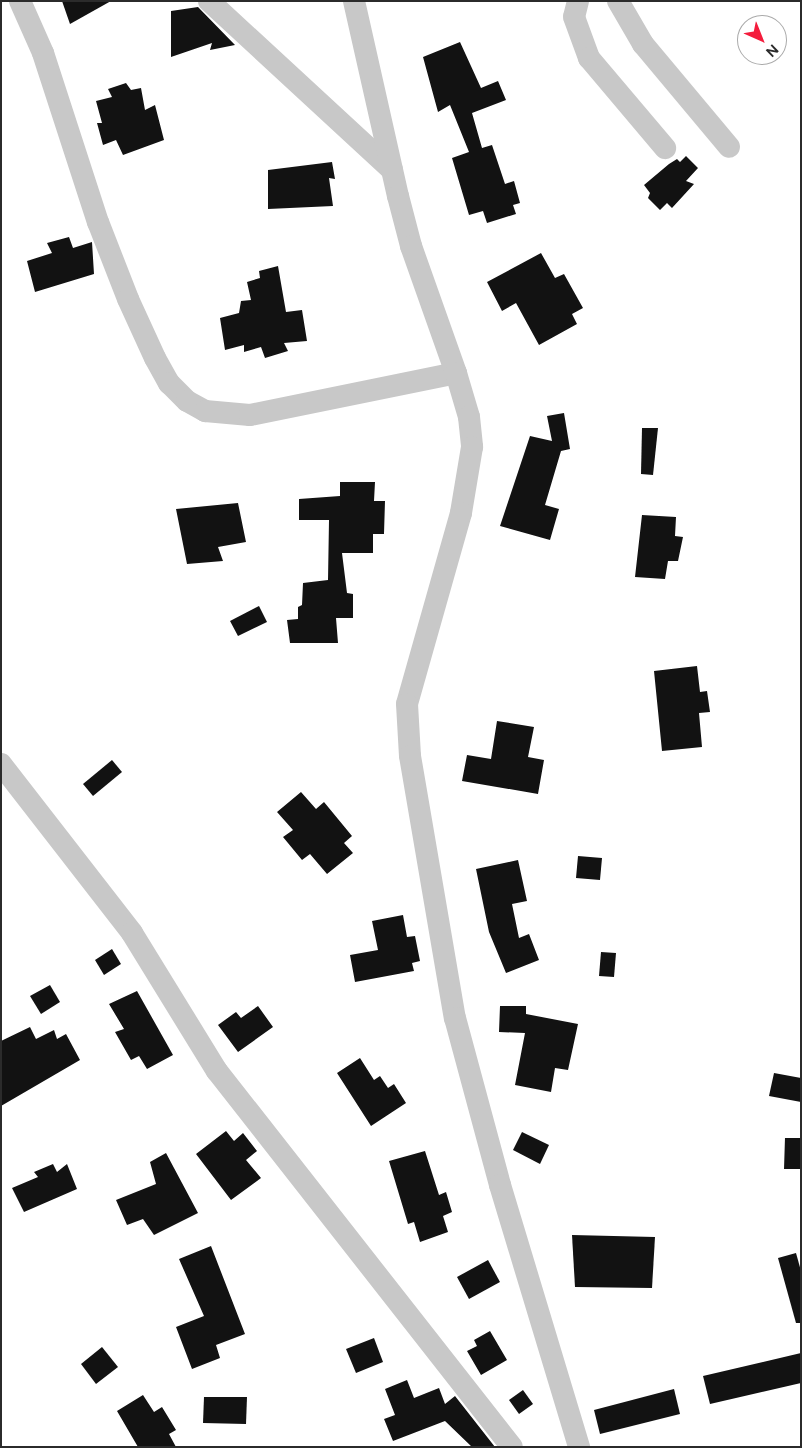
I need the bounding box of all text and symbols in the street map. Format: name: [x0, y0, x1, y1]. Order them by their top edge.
north arrow: [737, 15, 787, 65]
text: N: [762, 41, 782, 60]

